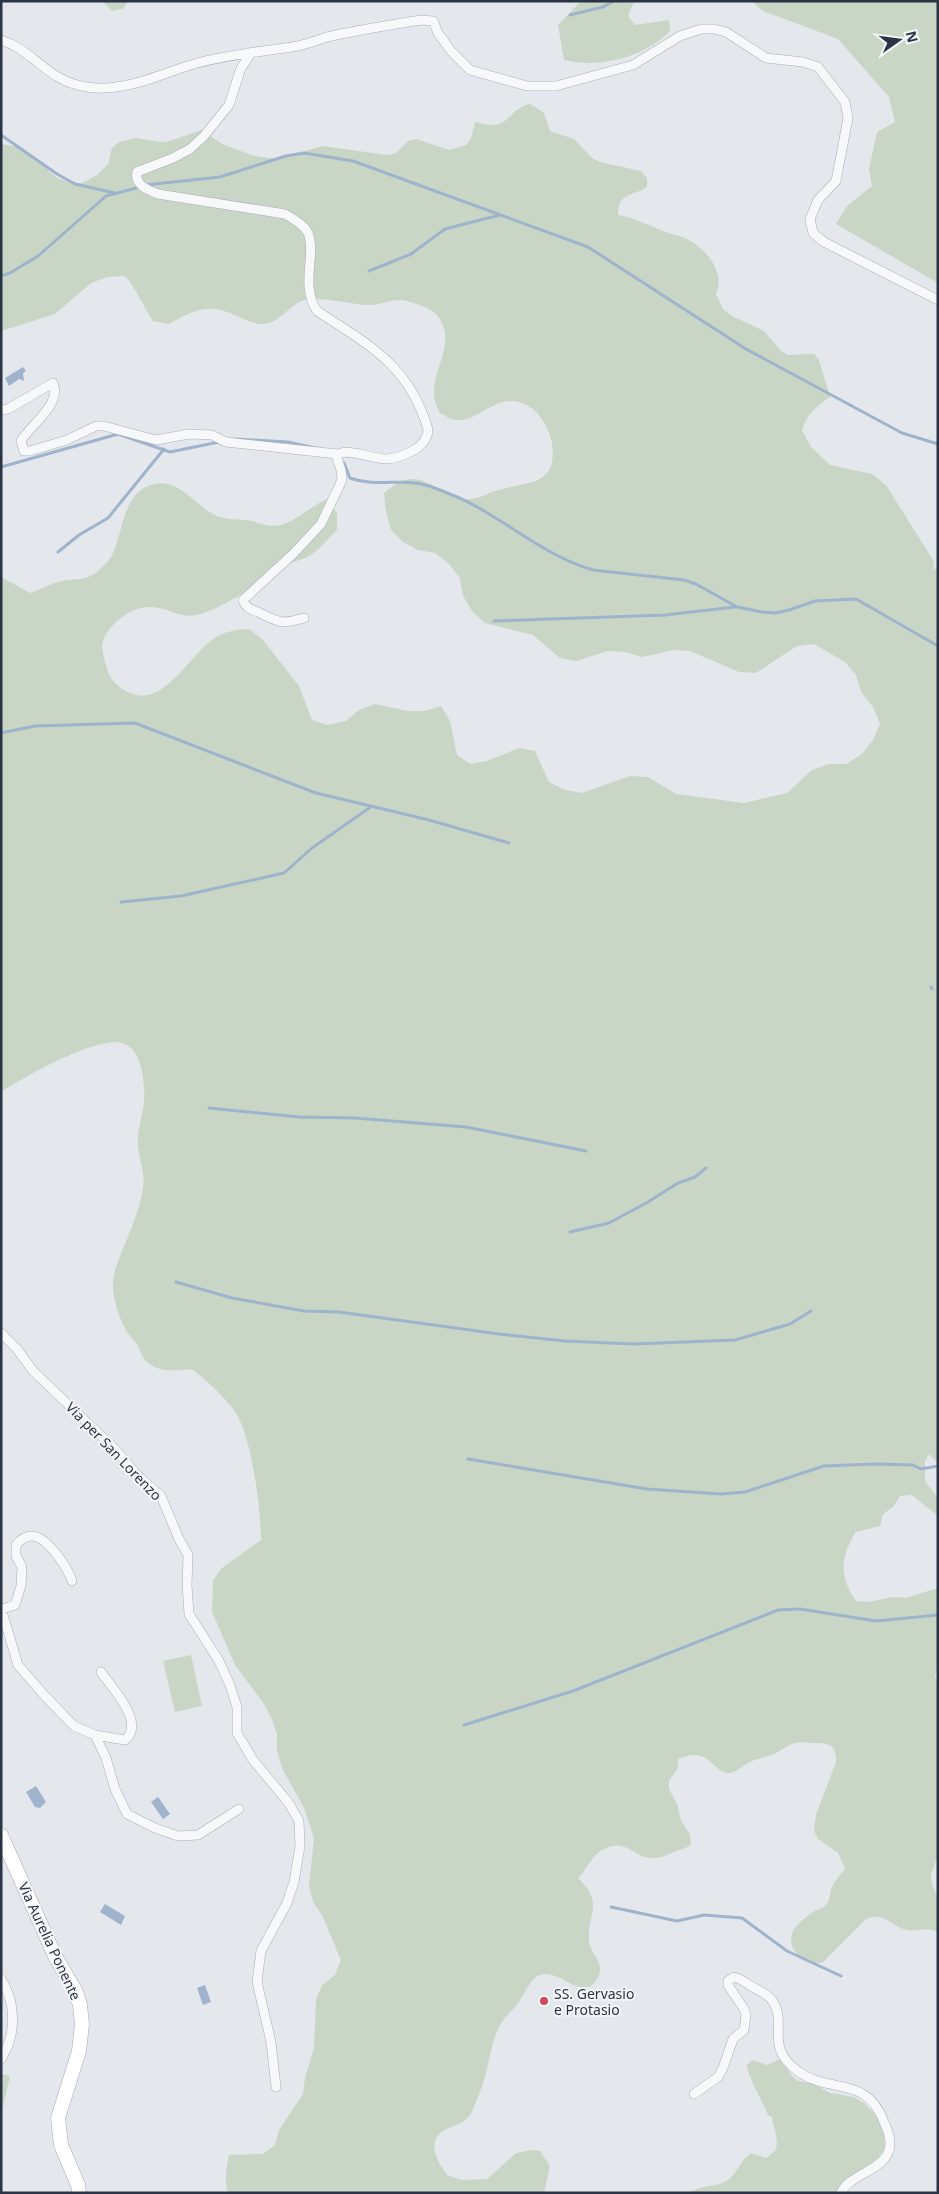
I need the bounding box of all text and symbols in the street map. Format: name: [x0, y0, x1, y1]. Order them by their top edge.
north arrow: [874, 15, 924, 65]
text: N: [902, 29, 923, 45]
street label: Via per San Lorenzo: [62, 1398, 166, 1504]
street label: Via Aurelia Ponente: [14, 1879, 86, 2003]
place label: SS. Gervasio e Protasio: [554, 1984, 634, 2019]
marker: SS. Gervasio e Protasio: [538, 1995, 550, 2007]

